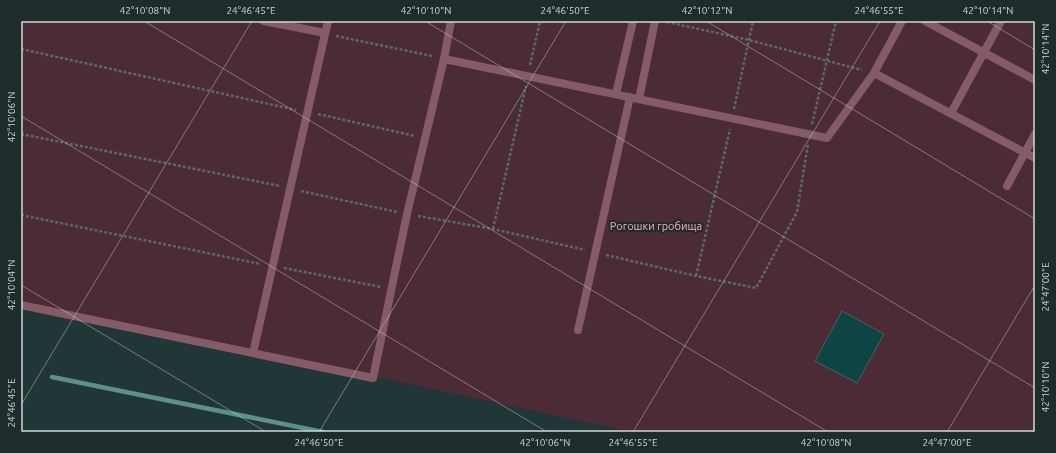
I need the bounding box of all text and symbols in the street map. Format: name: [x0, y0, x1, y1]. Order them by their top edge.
text: 42°10'08"N: [120, 5, 170, 16]
text: 24°46'45"E: [226, 5, 276, 16]
text: 42°10'10"N: [401, 5, 451, 16]
text: 24°46'50"E: [540, 5, 590, 16]
text: 42°10'12"N: [682, 5, 732, 16]
text: 24°46'55"E: [854, 5, 904, 16]
text: 42°10'14"N: [963, 5, 1013, 16]
text: 42°10'14"N: [1040, 24, 1051, 74]
text: 42°10'06"N: [6, 92, 17, 142]
park label: Рогошки гробища: [610, 220, 702, 232]
text: 42°10'04"N: [6, 260, 17, 310]
text: 24°47'00"E: [1040, 262, 1051, 312]
text: 42°10'10"N: [1040, 362, 1051, 412]
text: 24°46'45"E: [6, 378, 17, 428]
text: 24°46'50"E: [294, 437, 344, 448]
text: 42°10'06"N: [520, 437, 570, 448]
text: 24°46'55"E: [608, 437, 658, 448]
text: 42°10'08"N: [801, 437, 851, 448]
text: 24°47'00"E: [922, 437, 972, 448]

